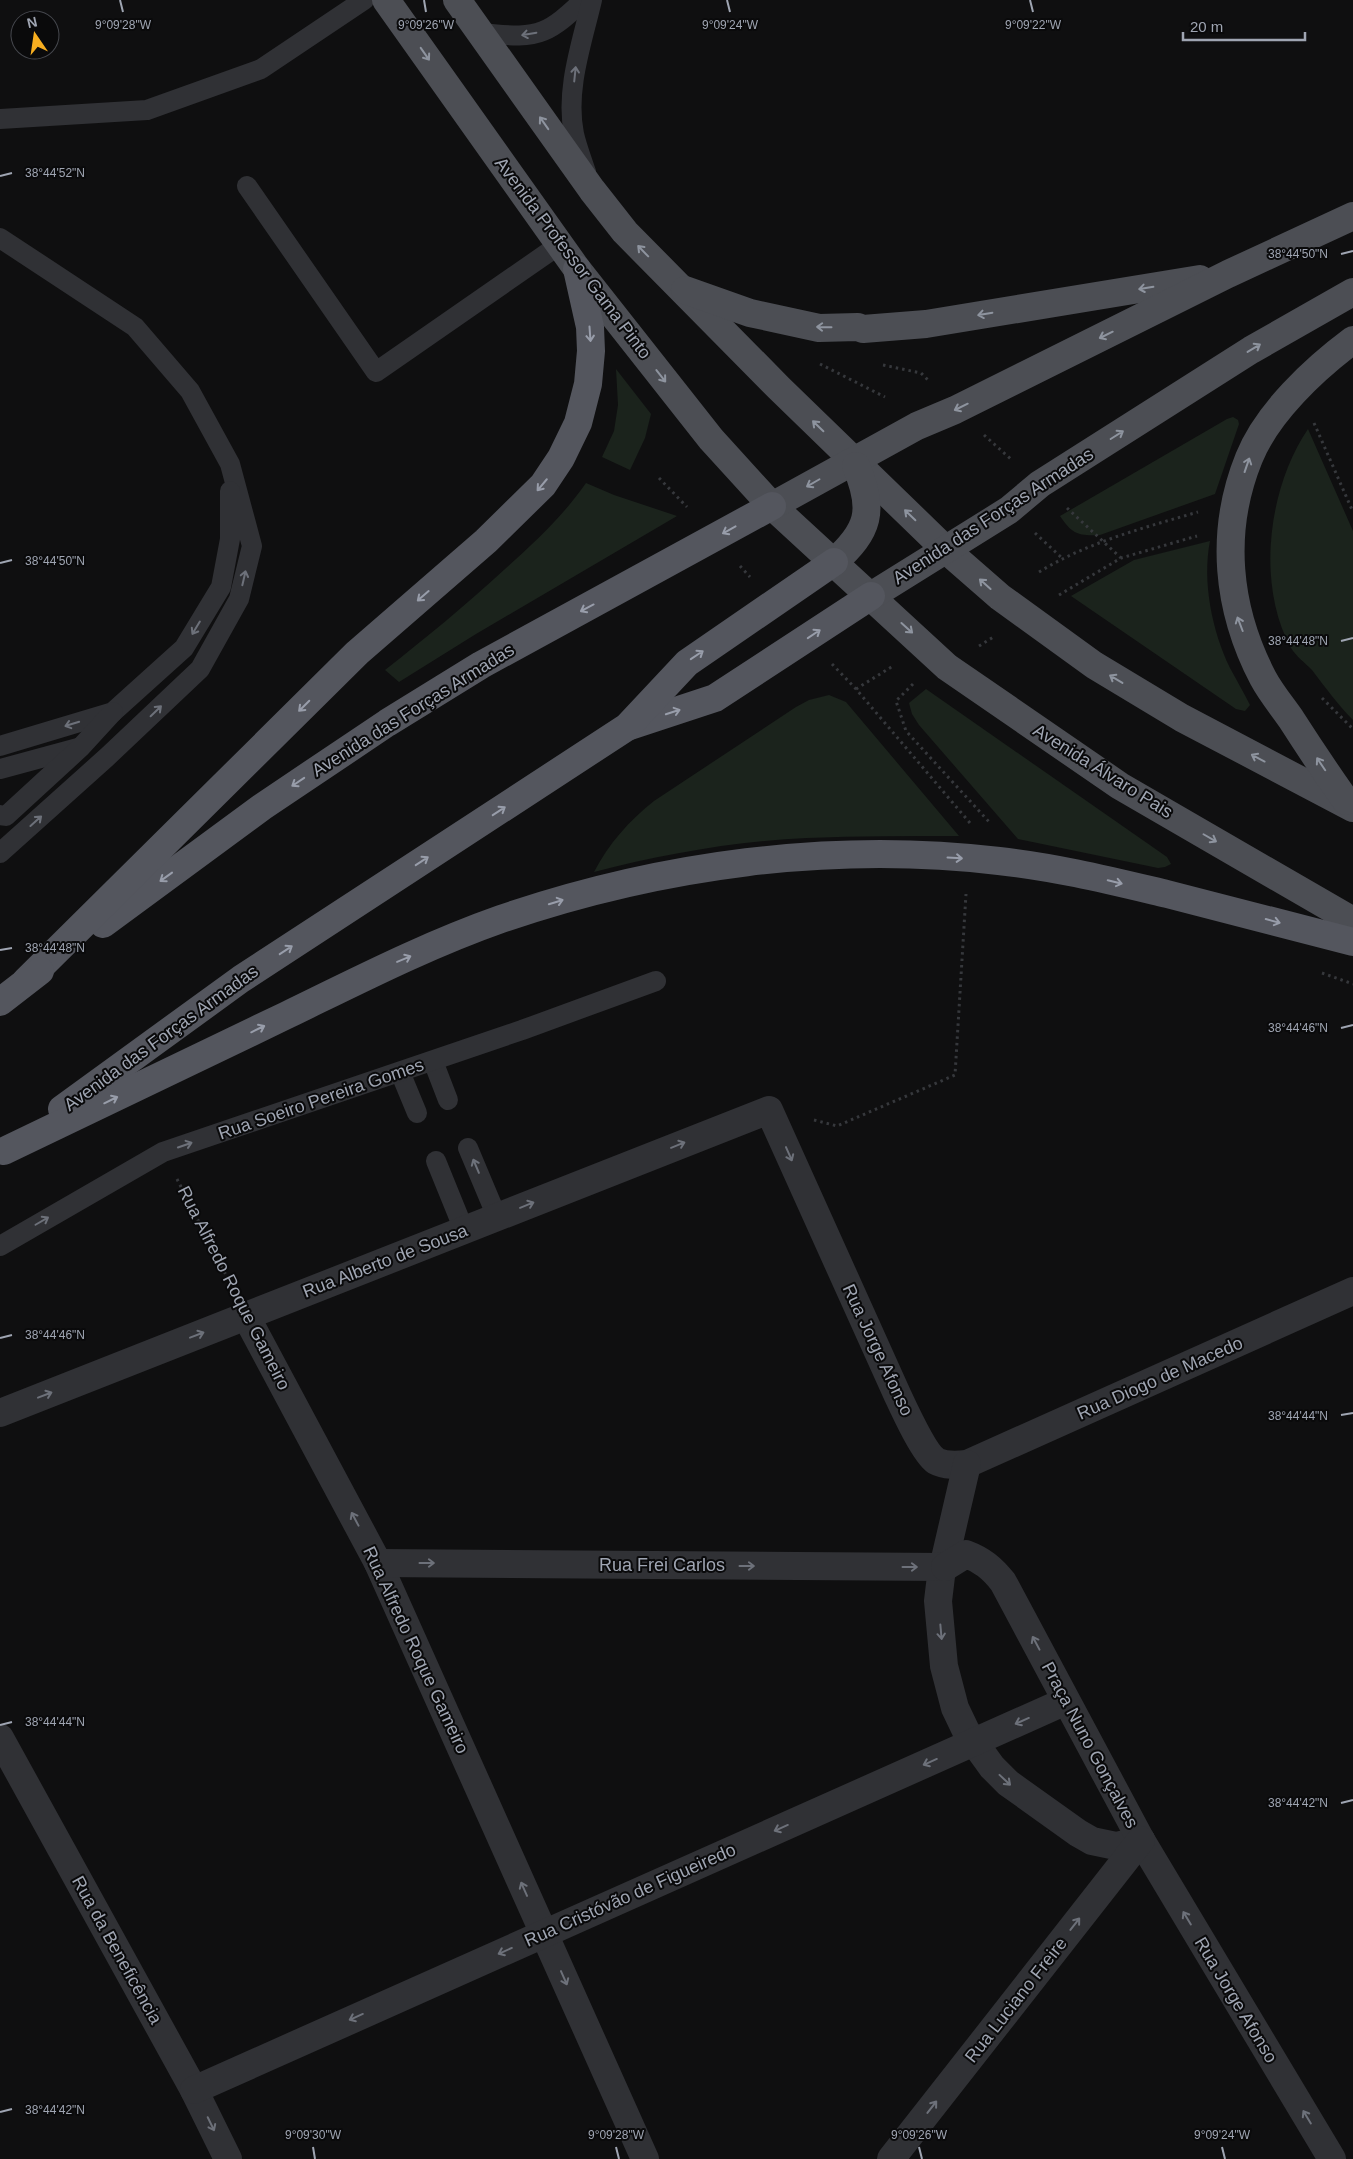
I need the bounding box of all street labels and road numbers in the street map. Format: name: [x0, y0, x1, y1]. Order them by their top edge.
street label: Avenida Professor Gama Pinto: [491, 153, 655, 363]
street label: Avenida das Forças Armadas: [889, 444, 1097, 588]
street label: Avenida das Forças Armadas: [308, 639, 518, 781]
street label: Avenida Álvaro Pais: [1030, 720, 1176, 822]
street label: Avenida das Forças Armadas: [60, 961, 262, 1115]
street label: Rua Soeiro Pereira Gomes: [216, 1054, 426, 1144]
street label: Rua Alfredo Roque Gameiro: [174, 1183, 294, 1393]
street label: Rua Alberto de Sousa: [300, 1220, 471, 1302]
street label: Rua Jorge Afonso: [839, 1281, 917, 1419]
street label: Rua Diogo de Macedo: [1074, 1332, 1246, 1424]
street label: Rua Alfredo Roque Gameiro: [359, 1543, 473, 1757]
street label: Rua Frei Carlos: [599, 1555, 725, 1575]
street label: Praça Nuno Gonçalves: [1038, 1659, 1142, 1831]
street label: Rua Cristóvão de Figueiredo: [521, 1839, 739, 1951]
street label: Rua da Beneficência: [68, 1873, 166, 2028]
street label: Rua Luciano Freire: [961, 1934, 1071, 2066]
street label: Rua Jorge Afonso: [1191, 1934, 1281, 2066]

